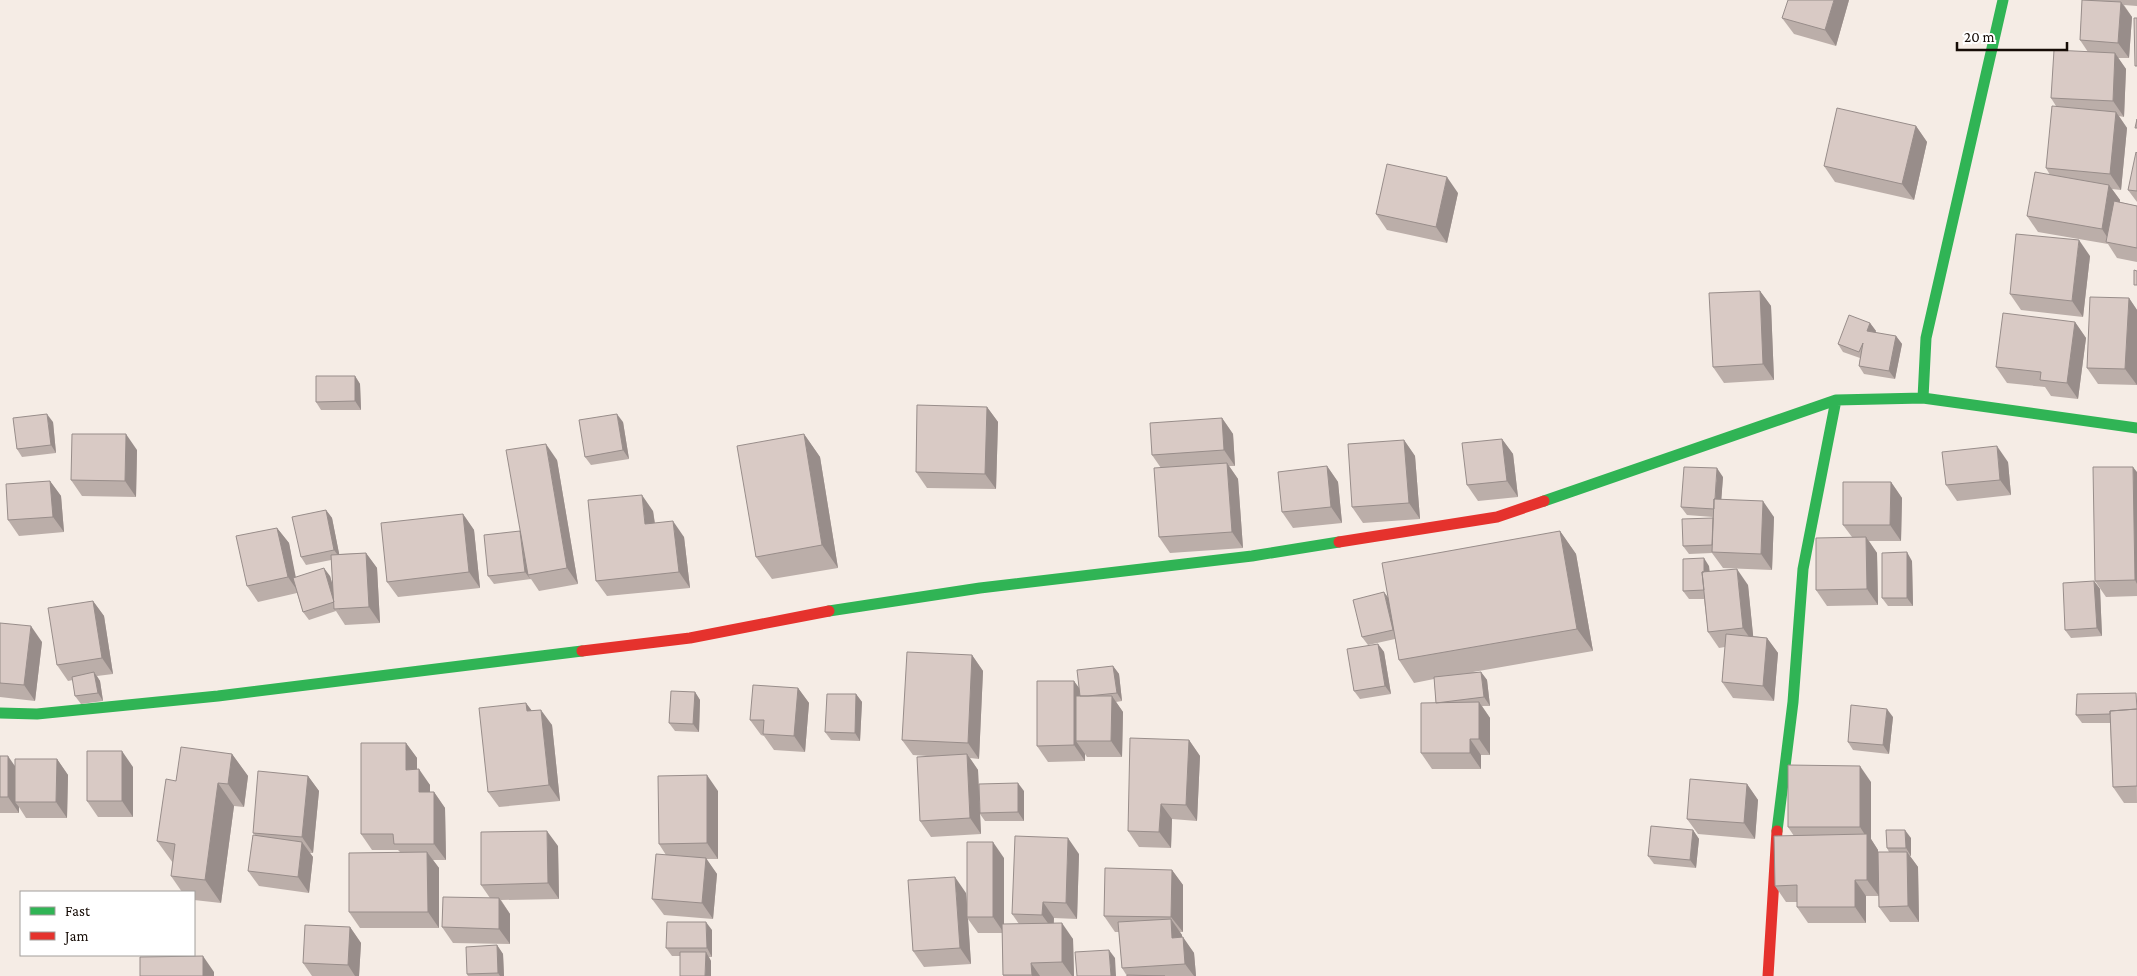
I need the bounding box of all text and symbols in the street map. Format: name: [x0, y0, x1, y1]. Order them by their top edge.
scale bar: [1957, 20, 2067, 52]
text: 20 m: [1964, 29, 1995, 45]
legend: [20, 891, 195, 956]
text: Fast: [65, 903, 91, 919]
text: Jam: [63, 928, 88, 945]

